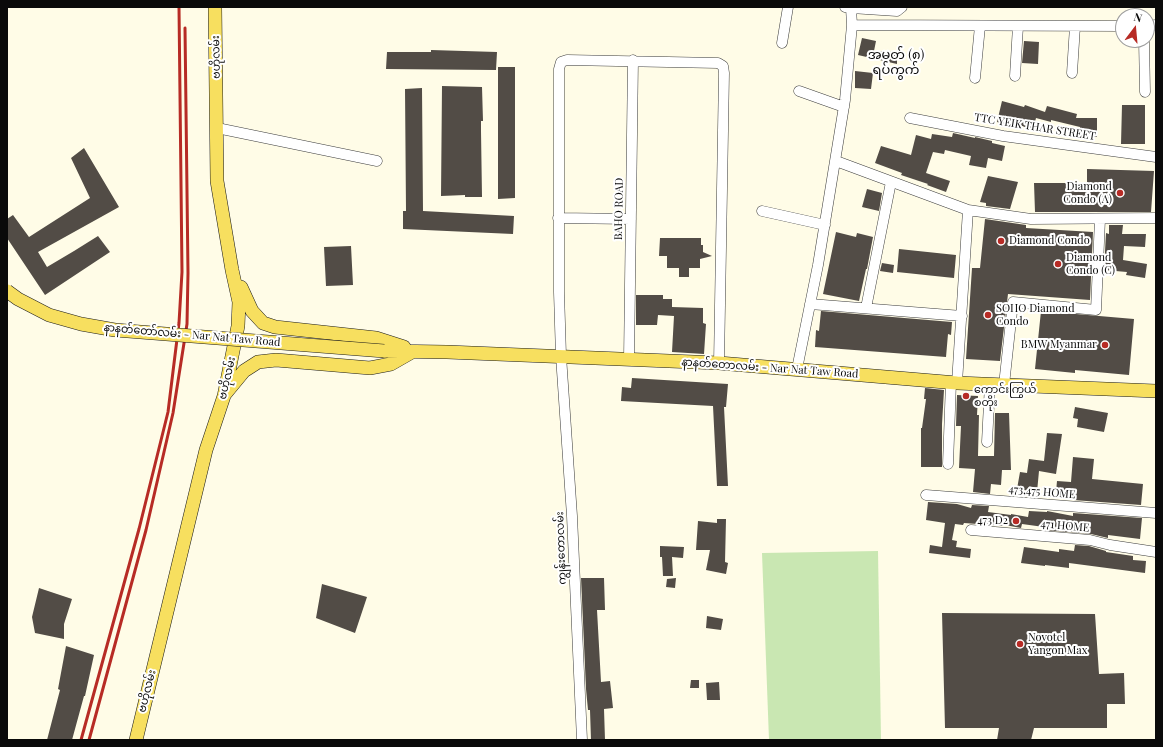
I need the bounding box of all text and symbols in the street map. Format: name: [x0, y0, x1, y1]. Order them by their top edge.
north arrow: [1115, 8, 1155, 48]
text: N: [1132, 9, 1144, 25]
street label: ဗဟိုလမ်း: [209, 35, 223, 79]
district label: အမှတ် (၈) ရပ်ကွက်: [868, 47, 924, 78]
street label: TTC YEIK THAR STREET: [973, 111, 1097, 143]
street label: BAHO ROAD: [612, 178, 626, 240]
place label: Diamond Condo (A): [1063, 180, 1112, 206]
marker: Diamond Condo (A): [1115, 188, 1125, 198]
place label: Diamond Condo: [1009, 234, 1090, 248]
marker: Diamond Condo: [996, 236, 1006, 246]
place label: Diamond Condo (C): [1066, 251, 1115, 277]
marker: Diamond Condo (C): [1053, 259, 1063, 269]
place label: SOHO Diamond Condo: [996, 302, 1075, 328]
marker: SOHO Diamond Condo: [983, 310, 993, 320]
street label: နာနတ်တော်လမ်း - Nar Nat Taw Road: [103, 321, 281, 349]
place label: BMW Myanmar: [1021, 338, 1097, 352]
marker: BMW Myanmar: [1100, 340, 1110, 350]
street label: ဗဟိုလမ်း: [216, 355, 238, 401]
street label: နာနတ်တောလမ်း - Nar Nat Taw Road: [681, 355, 859, 381]
place label: ကောင်းကြွယ် စတိုး: [974, 383, 1036, 409]
marker: ကောင်းကြွယ် စတိုး: [961, 391, 971, 401]
street label: 473,475 HOME: [1008, 482, 1076, 502]
street label: ကျွန်းတောလမ်း: [553, 511, 569, 585]
place label: 473 D2: [977, 514, 1008, 528]
marker: 473 D2: [1011, 516, 1021, 526]
street label: 471 HOME: [1040, 517, 1090, 535]
place label: Novotel Yangon Max: [1028, 631, 1087, 657]
marker: Novotel Yangon Max: [1015, 639, 1025, 649]
street label: ဗဟိုလမ်း: [135, 668, 159, 714]

